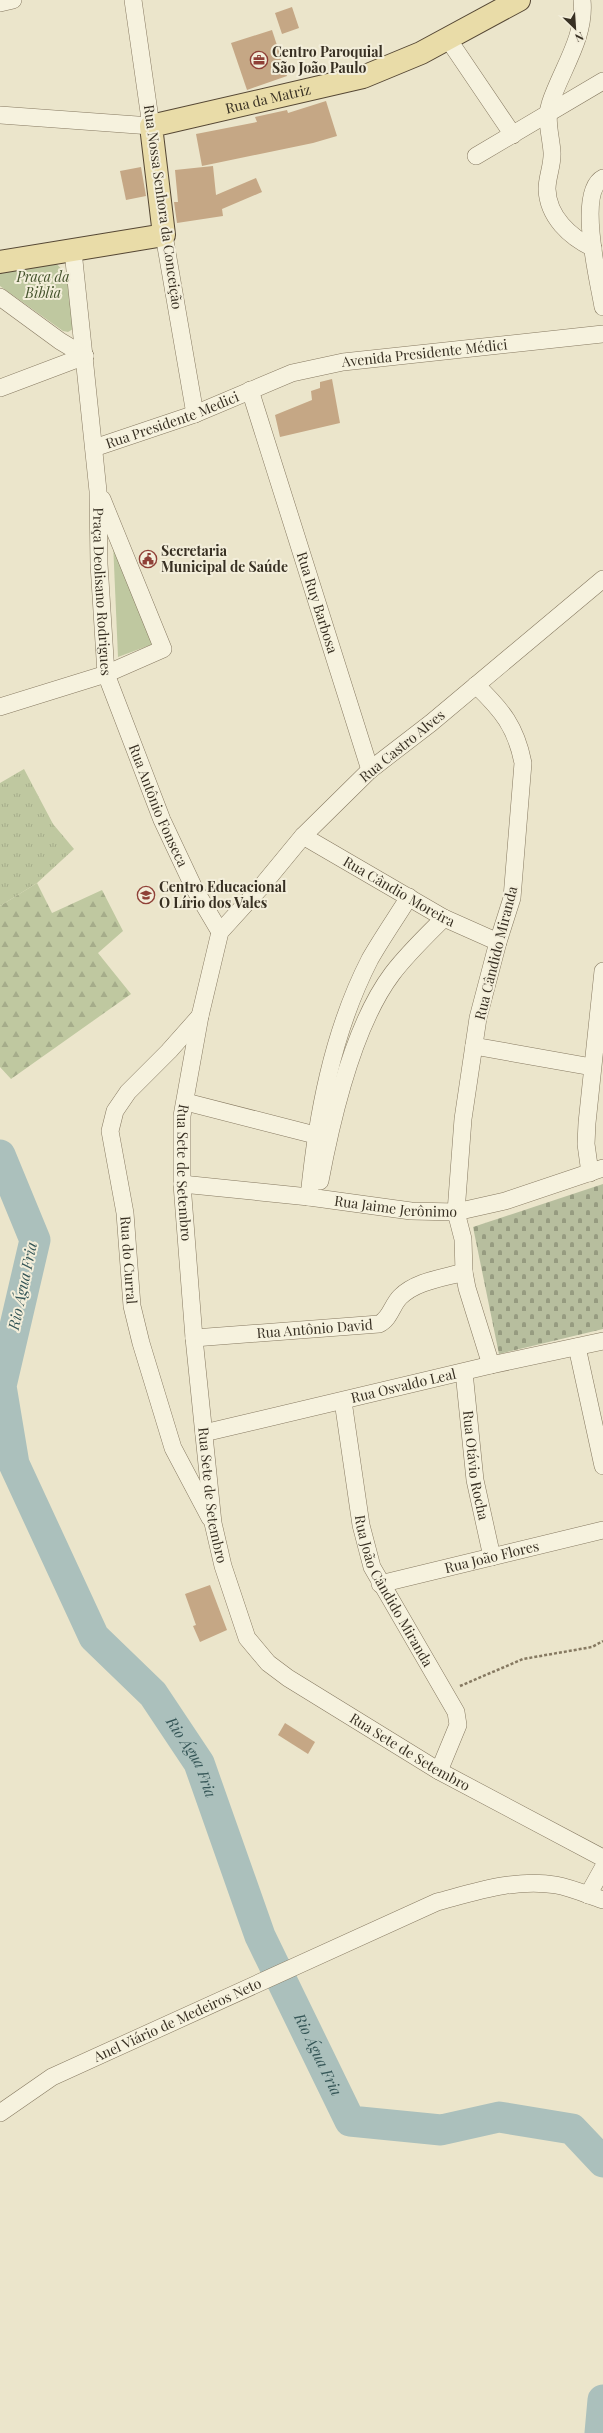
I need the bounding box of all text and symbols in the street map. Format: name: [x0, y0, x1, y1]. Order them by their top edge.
north arrow: [555, 8, 595, 48]
text: N: [573, 29, 586, 46]
place label: Centro Paroquial São João Paulo: [272, 42, 384, 77]
office icon: Centro Paroquial São João Paulo: [249, 50, 269, 70]
street label: Rua da Matriz: [223, 79, 313, 118]
street label: Rua Nossa Senhora da Conceição: [140, 103, 187, 311]
park label: Praça da Biblia: [15, 267, 70, 302]
street label: Avenida Presidente Médici: [340, 334, 508, 371]
street label: Rua Presidente Medici: [103, 387, 242, 452]
street label: Praça Deolisano Rodrigues: [89, 507, 116, 676]
place label: Secretaria Municipal de Saúde: [161, 541, 288, 576]
public building icon: Secretaria Municipal de Saúde: [138, 549, 158, 569]
street label: Rua Ruy Barbosa: [293, 549, 343, 656]
street label: Rua Castro Alves: [355, 705, 448, 786]
street label: Rua Antônio Fonseca: [125, 741, 193, 870]
street label: Rua Cândio Moreira: [340, 851, 458, 931]
place label: Centro Educacional O Lírio dos Vales: [159, 877, 287, 912]
street label: Rua Cândido Miranda: [470, 884, 521, 1022]
school or university icon: Centro Educacional O Lírio dos Vales: [136, 885, 156, 905]
street label: Rua Sete de Setembro: [173, 1103, 196, 1242]
street label: Rua Jaime Jerônimo: [333, 1191, 458, 1221]
street label: Rua do Curral: [116, 1215, 142, 1305]
water label: Rio Água Fria: [3, 1240, 41, 1332]
street label: Rua Antônio David: [256, 1314, 373, 1342]
street label: Rua Osvaldo Leal: [349, 1364, 458, 1407]
street label: Rua Otávio Rocha: [459, 1409, 494, 1522]
street label: Rua Sete de Setembro: [194, 1426, 232, 1565]
street label: Rua João Cândido Miranda: [351, 1514, 438, 1670]
street label: Rua João Flores: [443, 1536, 541, 1577]
street label: Rua Sete de Setembro: [346, 1708, 474, 1795]
water label: Rio Água Fria: [161, 1712, 221, 1800]
street label: Anel Viário de Medeiros Neto: [89, 1973, 264, 2066]
water label: Rio Água Fria: [290, 2009, 347, 2099]

